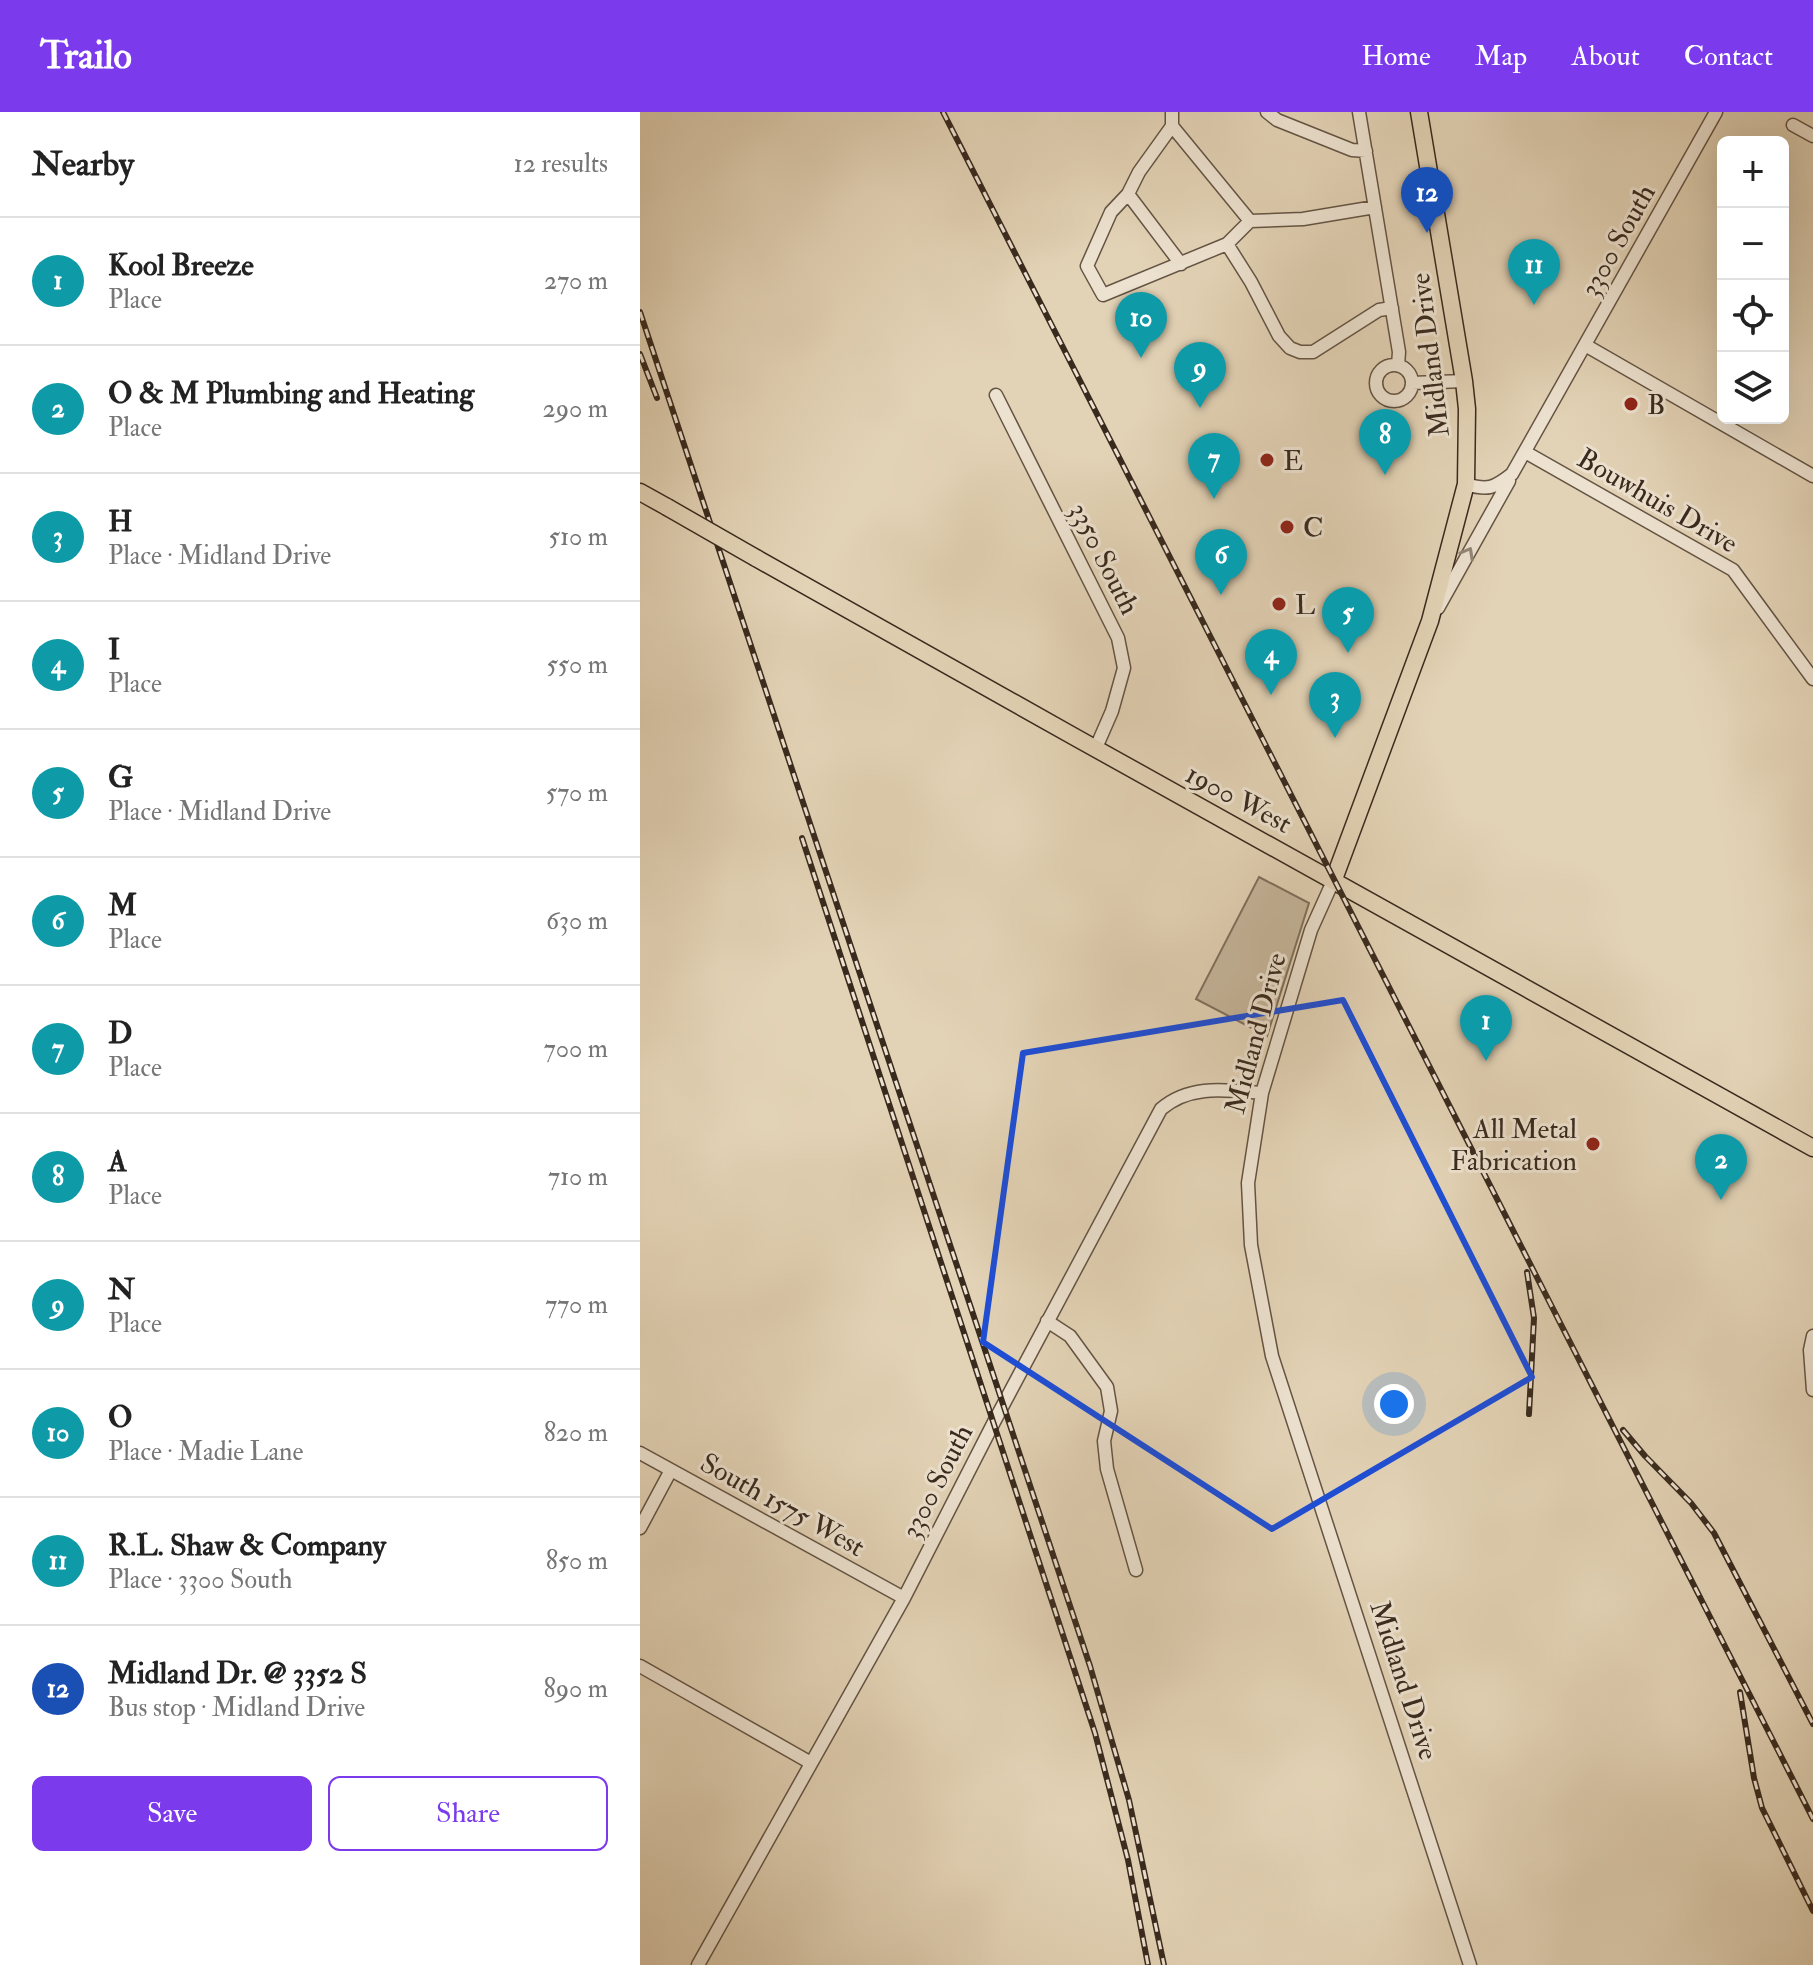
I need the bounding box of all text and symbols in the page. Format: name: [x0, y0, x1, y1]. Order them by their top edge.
text: Trailo: [40, 32, 132, 80]
text: Home: [1361, 39, 1431, 74]
text: Map: [1475, 39, 1527, 74]
text: About: [1571, 39, 1640, 74]
text: Contact: [1684, 39, 1773, 74]
map controls: [1717, 136, 1789, 424]
button: +: [1717, 136, 1789, 208]
text: Nearby: [32, 143, 134, 186]
text: 12 results: [513, 148, 608, 180]
pin: 12: [1401, 167, 1453, 233]
street label: 3300 South: [1573, 178, 1664, 303]
button: −: [1717, 208, 1789, 280]
pin: 11: [1508, 239, 1560, 305]
text: Kool Breeze: [108, 247, 254, 284]
text: 1: [53, 265, 63, 297]
text: 270 m: [544, 265, 608, 297]
street label: Midland Drive: [1403, 271, 1458, 439]
button: locate: [1717, 280, 1789, 352]
text: Place: [108, 284, 162, 316]
pin: 10: [1115, 292, 1167, 358]
pin: 9: [1174, 342, 1226, 408]
button: layers: [1717, 352, 1789, 424]
text: O & M Plumbing and Heating: [108, 375, 474, 412]
place label: B: [1647, 388, 1665, 423]
text: 2: [51, 393, 65, 425]
text: 290 m: [543, 393, 608, 425]
marker: B: [1622, 395, 1640, 413]
pin: 8: [1359, 409, 1411, 475]
text: Place: [108, 412, 162, 444]
pin: 7: [1188, 433, 1240, 499]
street label: Bouwhuis Drive: [1571, 441, 1744, 561]
place label: E: [1283, 444, 1303, 479]
marker: E: [1258, 451, 1276, 469]
street label: 3350 South: [1061, 497, 1147, 621]
text: H: [108, 503, 133, 540]
place label: C: [1303, 511, 1324, 546]
marker: C: [1278, 518, 1296, 536]
text: 3: [53, 521, 63, 553]
text: 510 m: [548, 521, 608, 553]
pin: 6: [1195, 529, 1247, 595]
text: Place · Midland Drive: [108, 540, 331, 572]
one-way arrow: [1458, 547, 1474, 562]
pin: 5: [1322, 587, 1374, 653]
place label: L: [1295, 588, 1315, 623]
marker: L: [1270, 595, 1288, 613]
pin: 4: [1245, 629, 1297, 695]
text: I: [108, 631, 120, 668]
text: 4: [51, 649, 65, 681]
text: 550 m: [546, 649, 608, 681]
text: Place: [108, 668, 162, 700]
pin: 3: [1309, 672, 1361, 738]
street label: 1900 West: [1179, 757, 1297, 842]
text: G: [108, 759, 133, 796]
text: 5: [52, 777, 64, 809]
text: 570 m: [546, 777, 608, 809]
text: Place · Midland Drive: [108, 796, 331, 828]
text: M: [108, 887, 137, 924]
text: 6: [51, 905, 65, 937]
text: 630 m: [546, 905, 608, 937]
text: Place: [108, 924, 162, 956]
street label: Midland Drive: [1218, 949, 1295, 1118]
pin: 1: [1460, 995, 1512, 1061]
text: D: [108, 1015, 132, 1052]
text: 7: [52, 1033, 64, 1065]
text: 700 m: [544, 1033, 608, 1065]
text: Place: [108, 1052, 162, 1084]
place label: All Metal Fabrication: [1450, 1112, 1577, 1179]
pin: 2: [1695, 1134, 1747, 1200]
marker: All Metal Fabrication: [1584, 1135, 1602, 1153]
text: A: [108, 1143, 127, 1180]
text: 8: [52, 1161, 64, 1193]
text: 710 m: [548, 1161, 608, 1193]
text: Place: [108, 1180, 162, 1212]
text: N: [108, 1271, 135, 1308]
text: 9: [51, 1289, 65, 1321]
text: 770 m: [545, 1289, 608, 1321]
text: Place: [108, 1308, 162, 1340]
your location: [1374, 1384, 1414, 1424]
text: O: [108, 1399, 132, 1436]
text: 10: [47, 1417, 69, 1449]
text: 820 m: [544, 1417, 608, 1449]
street label: 3300 South: [894, 1419, 981, 1545]
text: Place · Madie Lane: [108, 1436, 303, 1468]
street label: South 1575 West: [694, 1446, 871, 1565]
text: R.L. Shaw & Company: [108, 1527, 386, 1564]
text: 11: [49, 1545, 67, 1577]
text: 850 m: [546, 1545, 608, 1577]
text: Place · 3300 South: [108, 1564, 292, 1596]
street label: Midland Drive: [1361, 1597, 1446, 1765]
text: Midland Dr. @ 3352 S: [108, 1655, 367, 1692]
text: 12: [47, 1673, 69, 1705]
text: 890 m: [544, 1673, 608, 1705]
text: Bus stop · Midland Drive: [108, 1692, 365, 1724]
button: Save: [32, 1776, 312, 1851]
button: Share: [328, 1776, 608, 1851]

